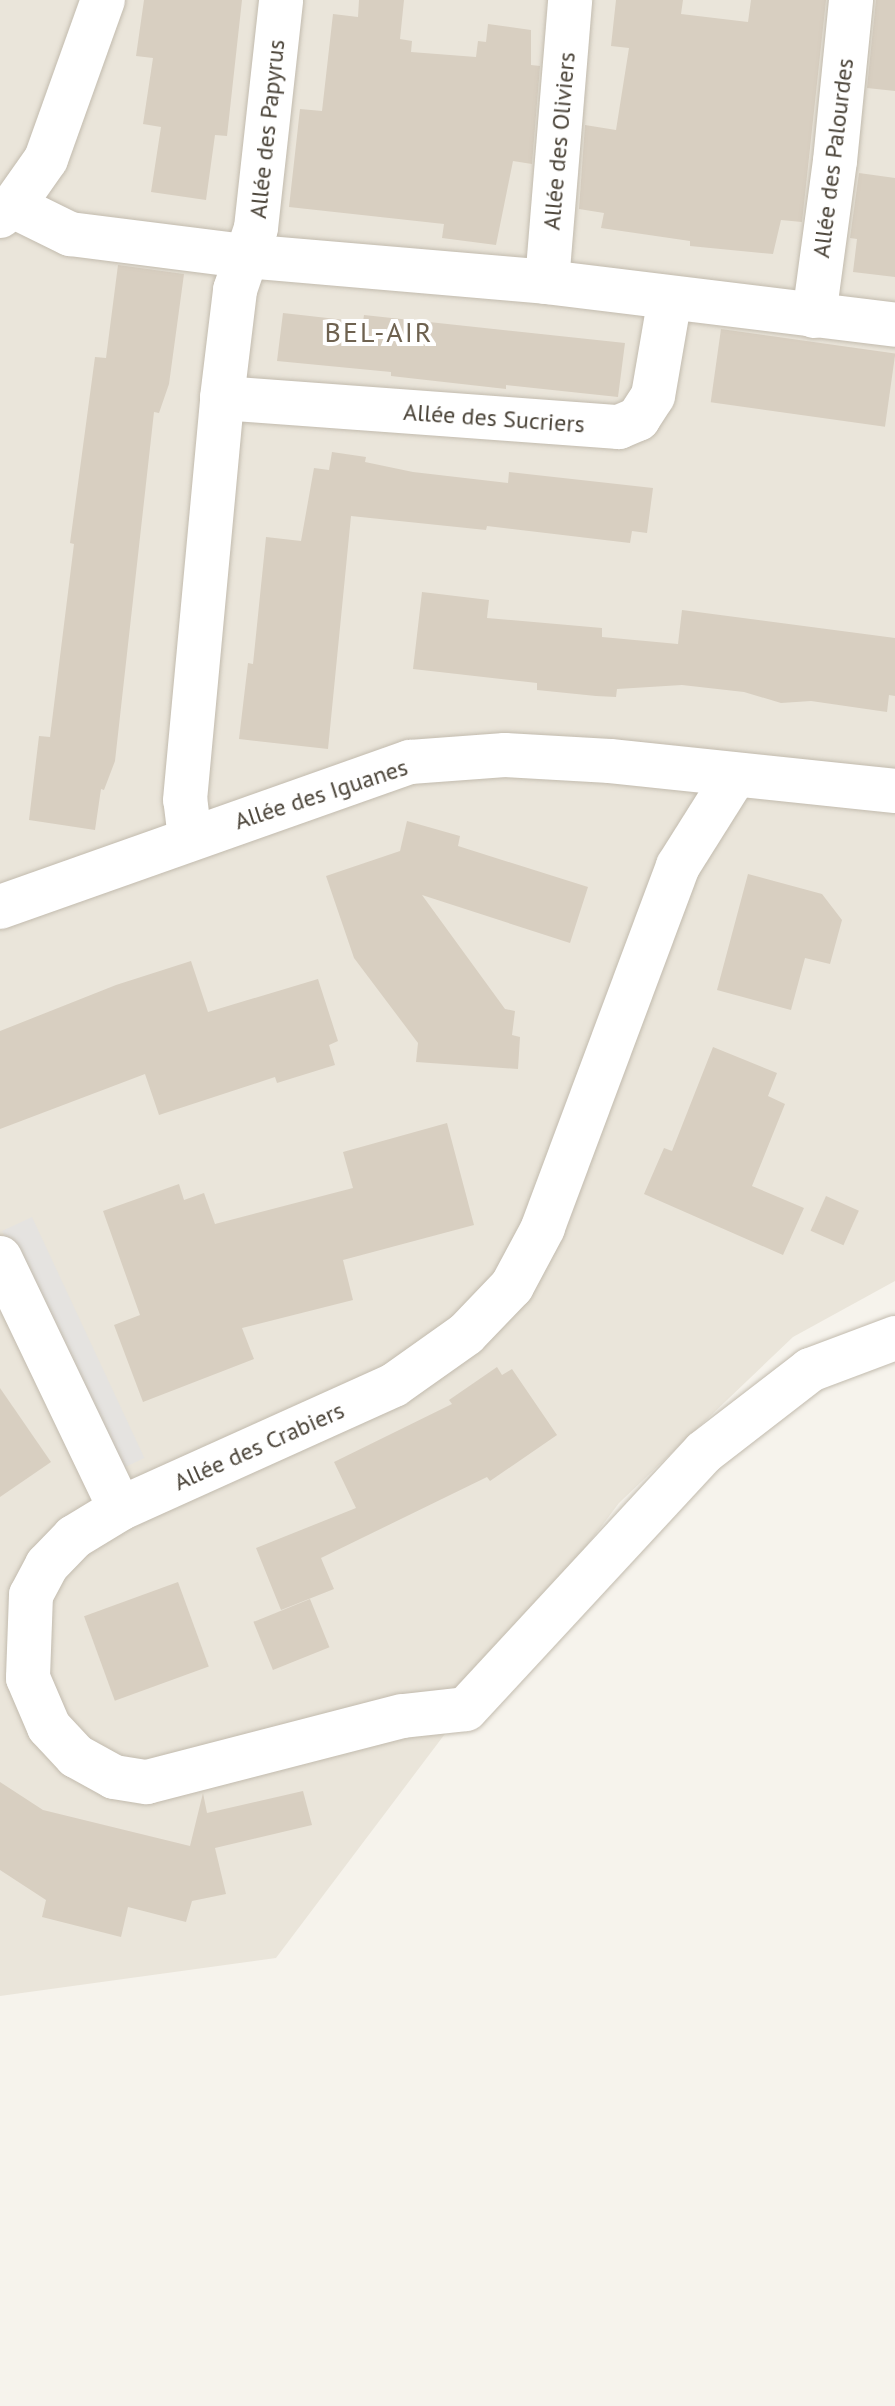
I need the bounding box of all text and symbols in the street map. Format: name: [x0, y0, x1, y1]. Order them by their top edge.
street label: Allée des Papyrus: [243, 38, 291, 220]
street label: Allée des Oliviers: [537, 51, 581, 231]
street label: Allée des Palourdes: [806, 57, 860, 259]
district label: BEL-AIR: [325, 315, 433, 349]
street label: Allée des Sucriers: [402, 397, 586, 439]
street label: Allée des Iguanes: [231, 752, 411, 836]
street label: Allée des Crabiers: [169, 1396, 349, 1496]

